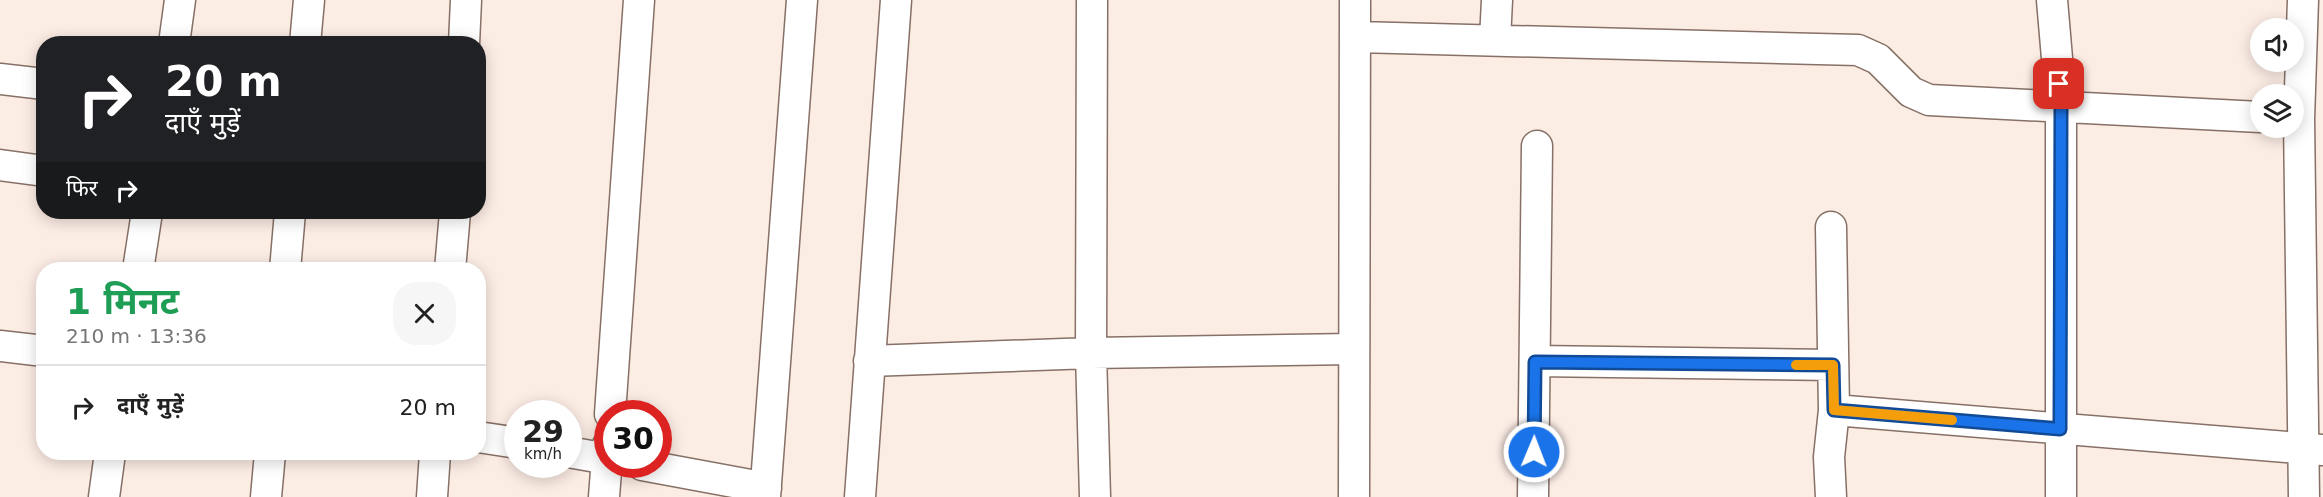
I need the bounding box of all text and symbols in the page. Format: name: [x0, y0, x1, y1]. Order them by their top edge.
map controls: [2250, 18, 2304, 138]
button: sound: [2250, 18, 2304, 72]
text: 20 m: [165, 57, 282, 106]
pin: [2033, 58, 2084, 109]
icon: right: [66, 60, 144, 138]
icon: arrive: [2042, 67, 2075, 100]
button: layers: [2250, 84, 2304, 138]
text: दाएँ मुड़ें: [165, 107, 240, 138]
icon: right: [110, 174, 143, 207]
text: फिर: [66, 176, 98, 201]
text: 1 मिनट: [66, 281, 179, 322]
button: close: [393, 282, 456, 345]
text: 210 m · 13:36: [66, 324, 207, 348]
icon: right: [66, 391, 99, 424]
text: दाएँ मुड़ें: [117, 393, 184, 418]
text: 20 m: [400, 395, 456, 420]
speed limit sign: 30: [594, 400, 672, 478]
text: 29: [522, 414, 564, 449]
position arrow: [1502, 420, 1566, 484]
text: km/h: [524, 445, 562, 463]

